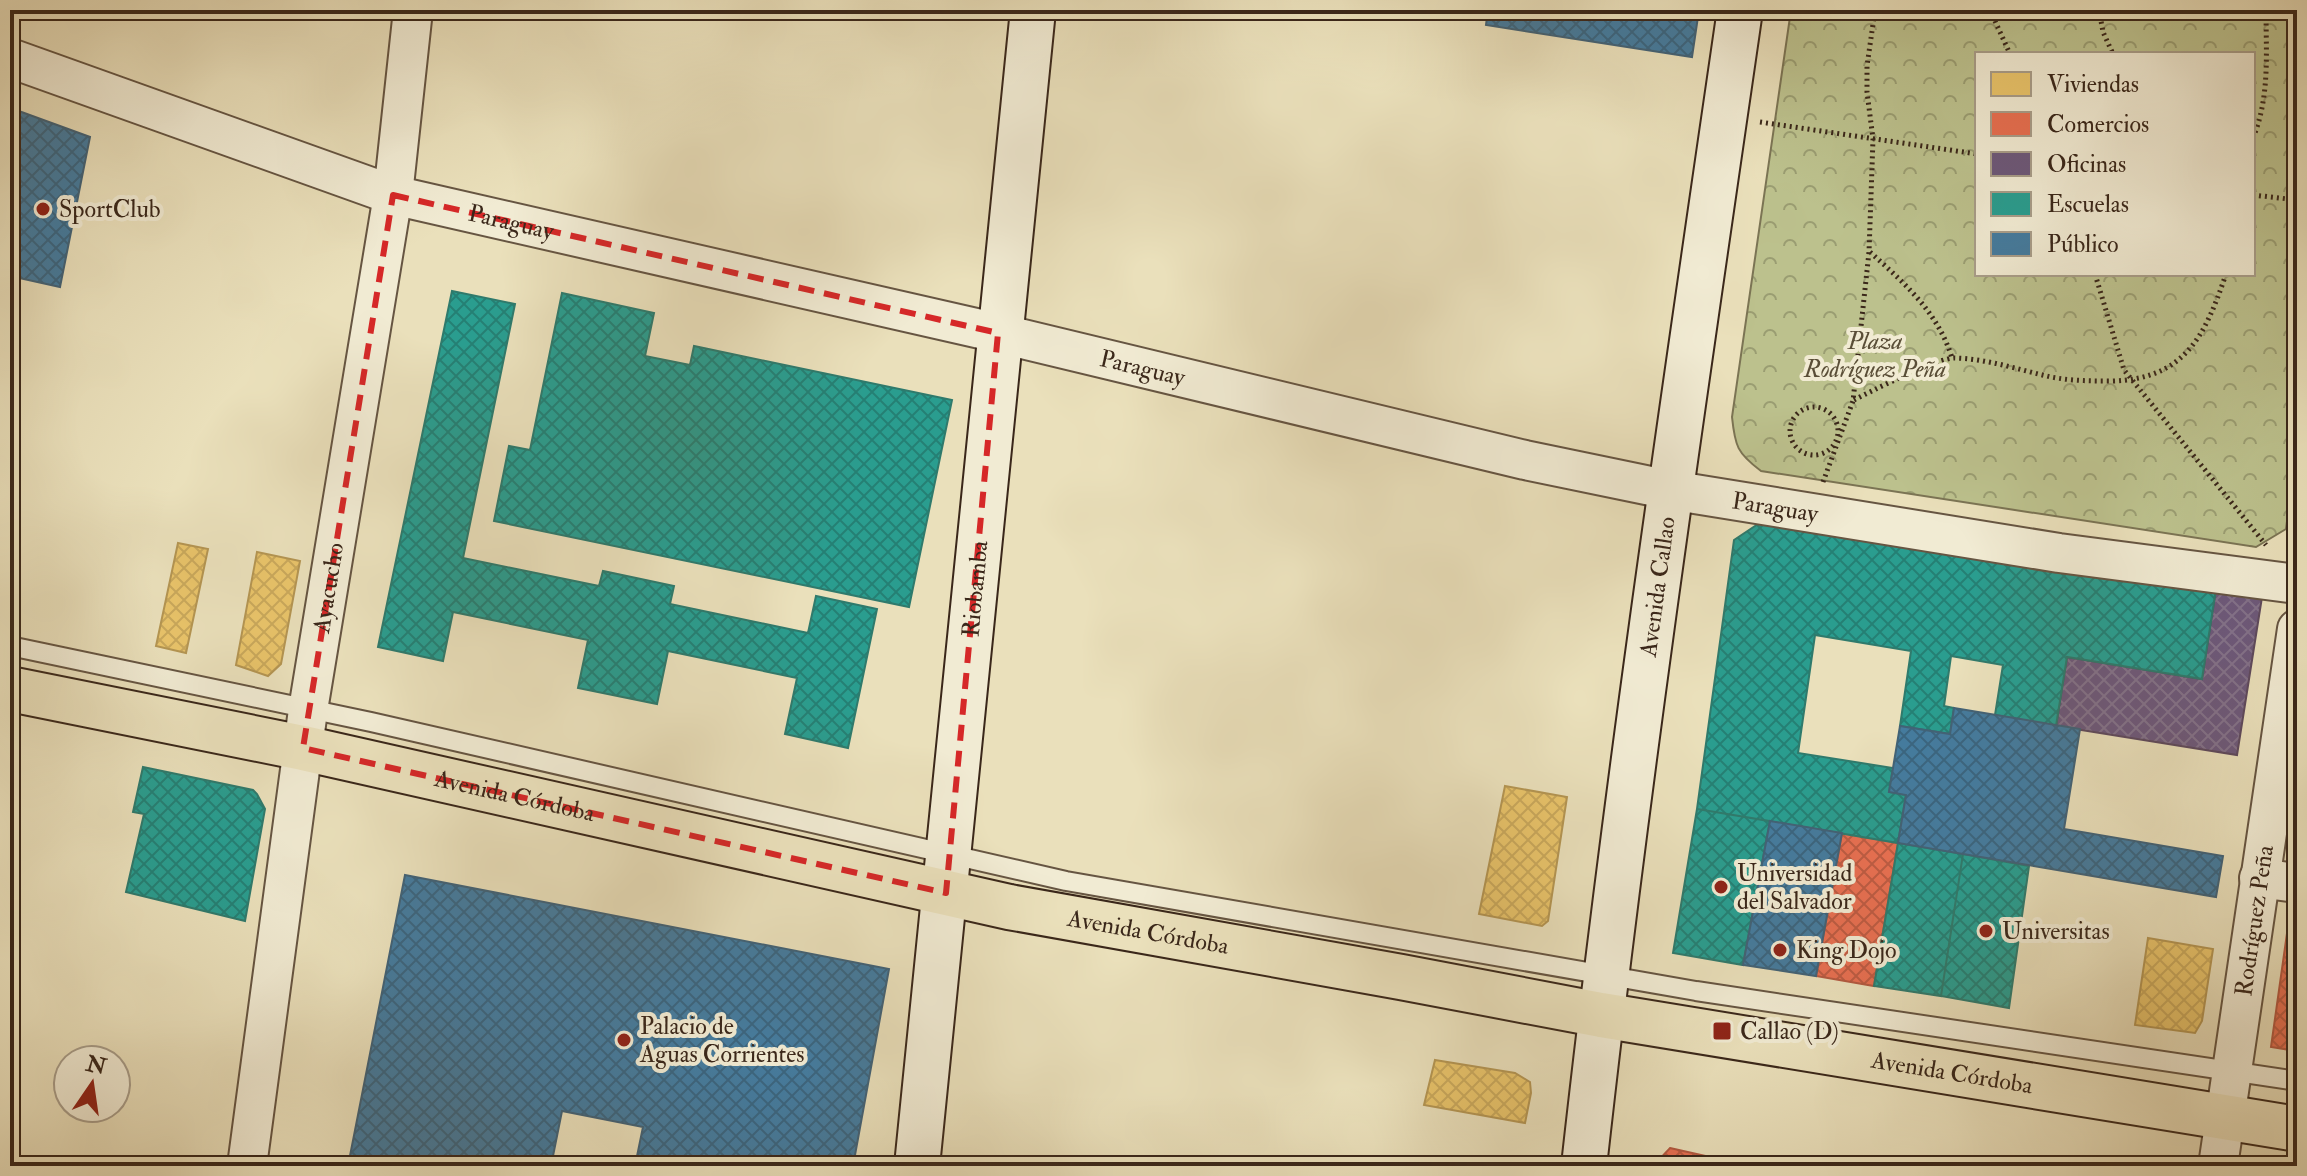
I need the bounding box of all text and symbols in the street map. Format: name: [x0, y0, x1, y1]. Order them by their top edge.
legend: [1975, 52, 2255, 276]
text: Viviendas: [2047, 69, 2139, 100]
text: Comercios: [2047, 109, 2149, 140]
text: Oficinas: [2047, 149, 2126, 180]
text: Escuelas: [2047, 189, 2129, 220]
place label: SportClub: [59, 194, 161, 225]
street label: Paraguay: [465, 197, 557, 247]
marker: SportClub: [34, 200, 52, 218]
text: Público: [2047, 229, 2119, 260]
park label: Plaza Rodríguez Peña: [1803, 326, 1946, 385]
street label: Paraguay: [1097, 343, 1189, 393]
street label: Paraguay: [1730, 485, 1821, 529]
street label: Avenida Callao: [1632, 514, 1682, 660]
street label: Riobamba: [955, 538, 995, 639]
street label: Ayacucho: [305, 540, 351, 636]
street label: Avenida Córdoba: [431, 762, 599, 829]
street label: Rodríguez Peña: [2228, 842, 2281, 998]
place label: Universidad del Salvador: [1737, 858, 1852, 917]
marker: Universidad del Salvador: [1712, 878, 1730, 896]
street label: Avenida Córdoba: [1064, 902, 1232, 962]
place label: Universitas: [2002, 916, 2110, 947]
marker: Universitas: [1977, 922, 1995, 940]
place label: King Dojo: [1796, 935, 1897, 966]
marker: King Dojo: [1771, 941, 1789, 959]
place label: Palacio de Aguas Corrientes: [639, 1011, 804, 1070]
place label: Callao (D): [1740, 1016, 1839, 1047]
marker: Callao (D): [1711, 1020, 1733, 1042]
marker: Palacio de Aguas Corrientes: [615, 1031, 633, 1049]
north arrow: [52, 1044, 132, 1124]
street label: Avenida Córdoba: [1868, 1044, 2036, 1101]
text: N: [83, 1049, 109, 1081]

